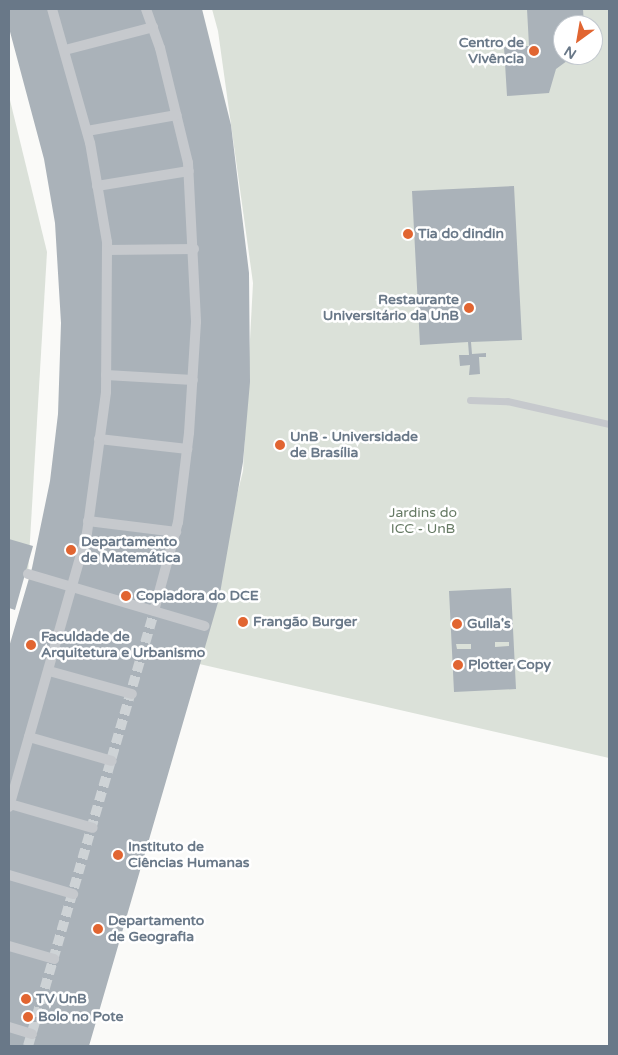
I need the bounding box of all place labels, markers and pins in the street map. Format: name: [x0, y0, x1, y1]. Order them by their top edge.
place label: Centro de Vivência: [459, 35, 524, 68]
marker: Centro de Vivência: [528, 45, 540, 57]
place label: Tia do dindin: [418, 226, 504, 242]
marker: Tia do dindin: [402, 228, 414, 240]
place label: Restaurante Universitário da UnB: [323, 292, 459, 324]
marker: Restaurante Universitário da UnB: [463, 302, 475, 314]
place label: UnB - Universidade de Brasília: [290, 429, 418, 462]
marker: UnB - Universidade de Brasília: [274, 439, 286, 451]
place label: Departamento de Matemática: [81, 534, 181, 566]
marker: Departamento de Matemática: [65, 544, 77, 556]
place label: Copiadora do DCE: [136, 588, 259, 604]
marker: Copiadora do DCE: [120, 590, 132, 602]
place label: Frangão Burger: [253, 614, 357, 630]
marker: Frangão Burger: [237, 616, 249, 628]
place label: Gulla's: [467, 616, 511, 632]
marker: Gulla's: [451, 618, 463, 630]
place label: Faculdade de Arquitetura e Urbanismo: [41, 629, 205, 662]
marker: Faculdade de Arquitetura e Urbanismo: [25, 639, 37, 651]
place label: Plotter Copy: [468, 657, 551, 673]
marker: Plotter Copy: [452, 659, 464, 671]
place label: Instituto de Ciências Humanas: [128, 839, 250, 872]
marker: Instituto de Ciências Humanas: [112, 849, 124, 861]
place label: Departamento de Geografia: [108, 913, 204, 946]
marker: Departamento de Geografia: [92, 923, 104, 935]
place label: TV UnB: [36, 991, 87, 1007]
marker: TV UnB: [20, 993, 32, 1005]
place label: Bolo no Pote: [38, 1009, 123, 1025]
marker: Bolo no Pote: [22, 1011, 34, 1023]

